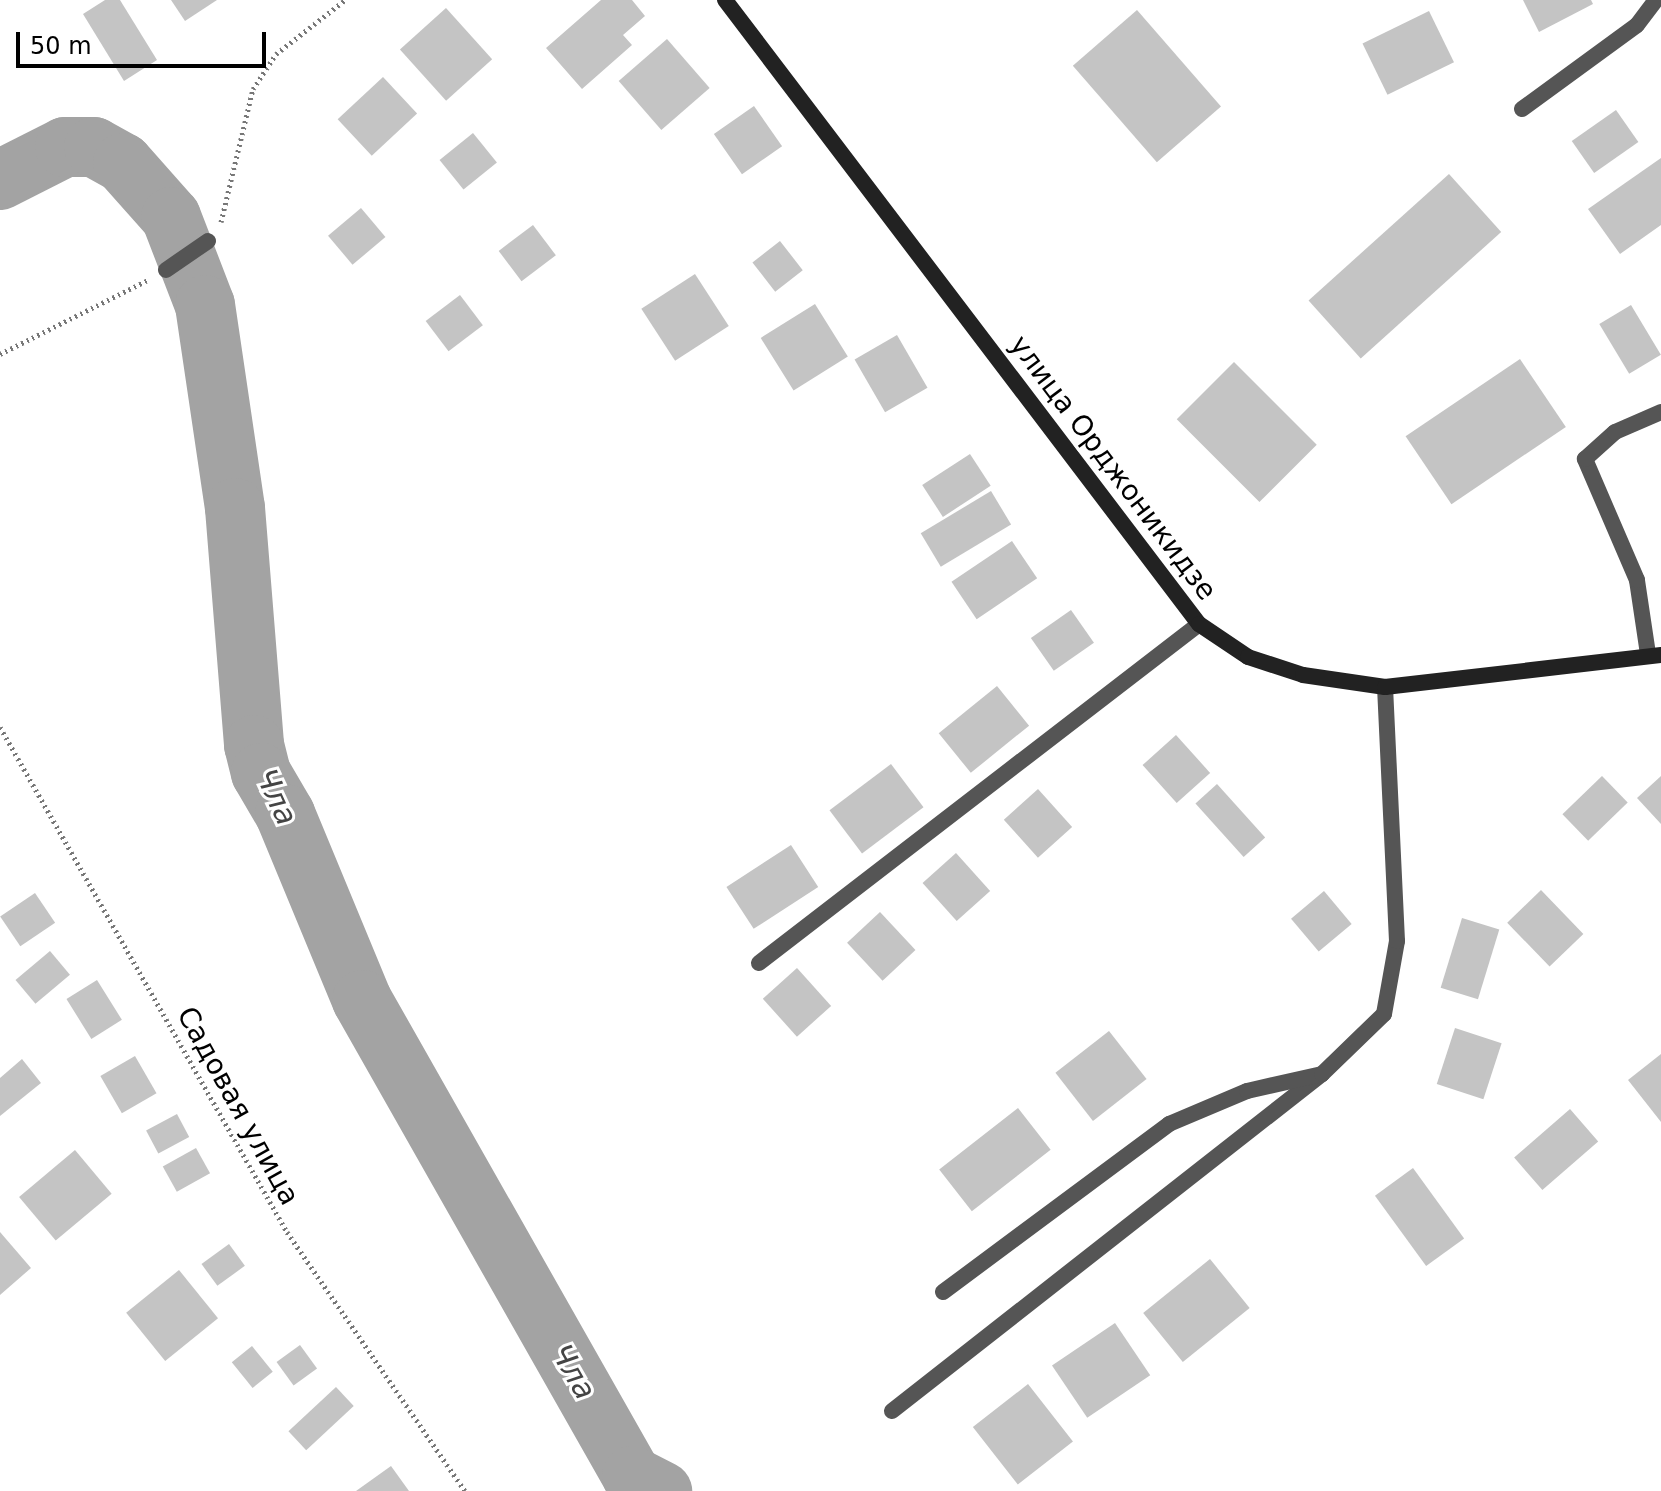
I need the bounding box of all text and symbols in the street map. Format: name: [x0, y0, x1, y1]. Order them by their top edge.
scale bar: [20, 16, 270, 66]
text: 50 m: [30, 32, 92, 60]
street label: улица Орджоникидзе: [1003, 329, 1223, 607]
water label: Чла: [247, 763, 305, 831]
street label: Садовая улица: [170, 1001, 306, 1211]
water label: Чла: [543, 1338, 603, 1406]

